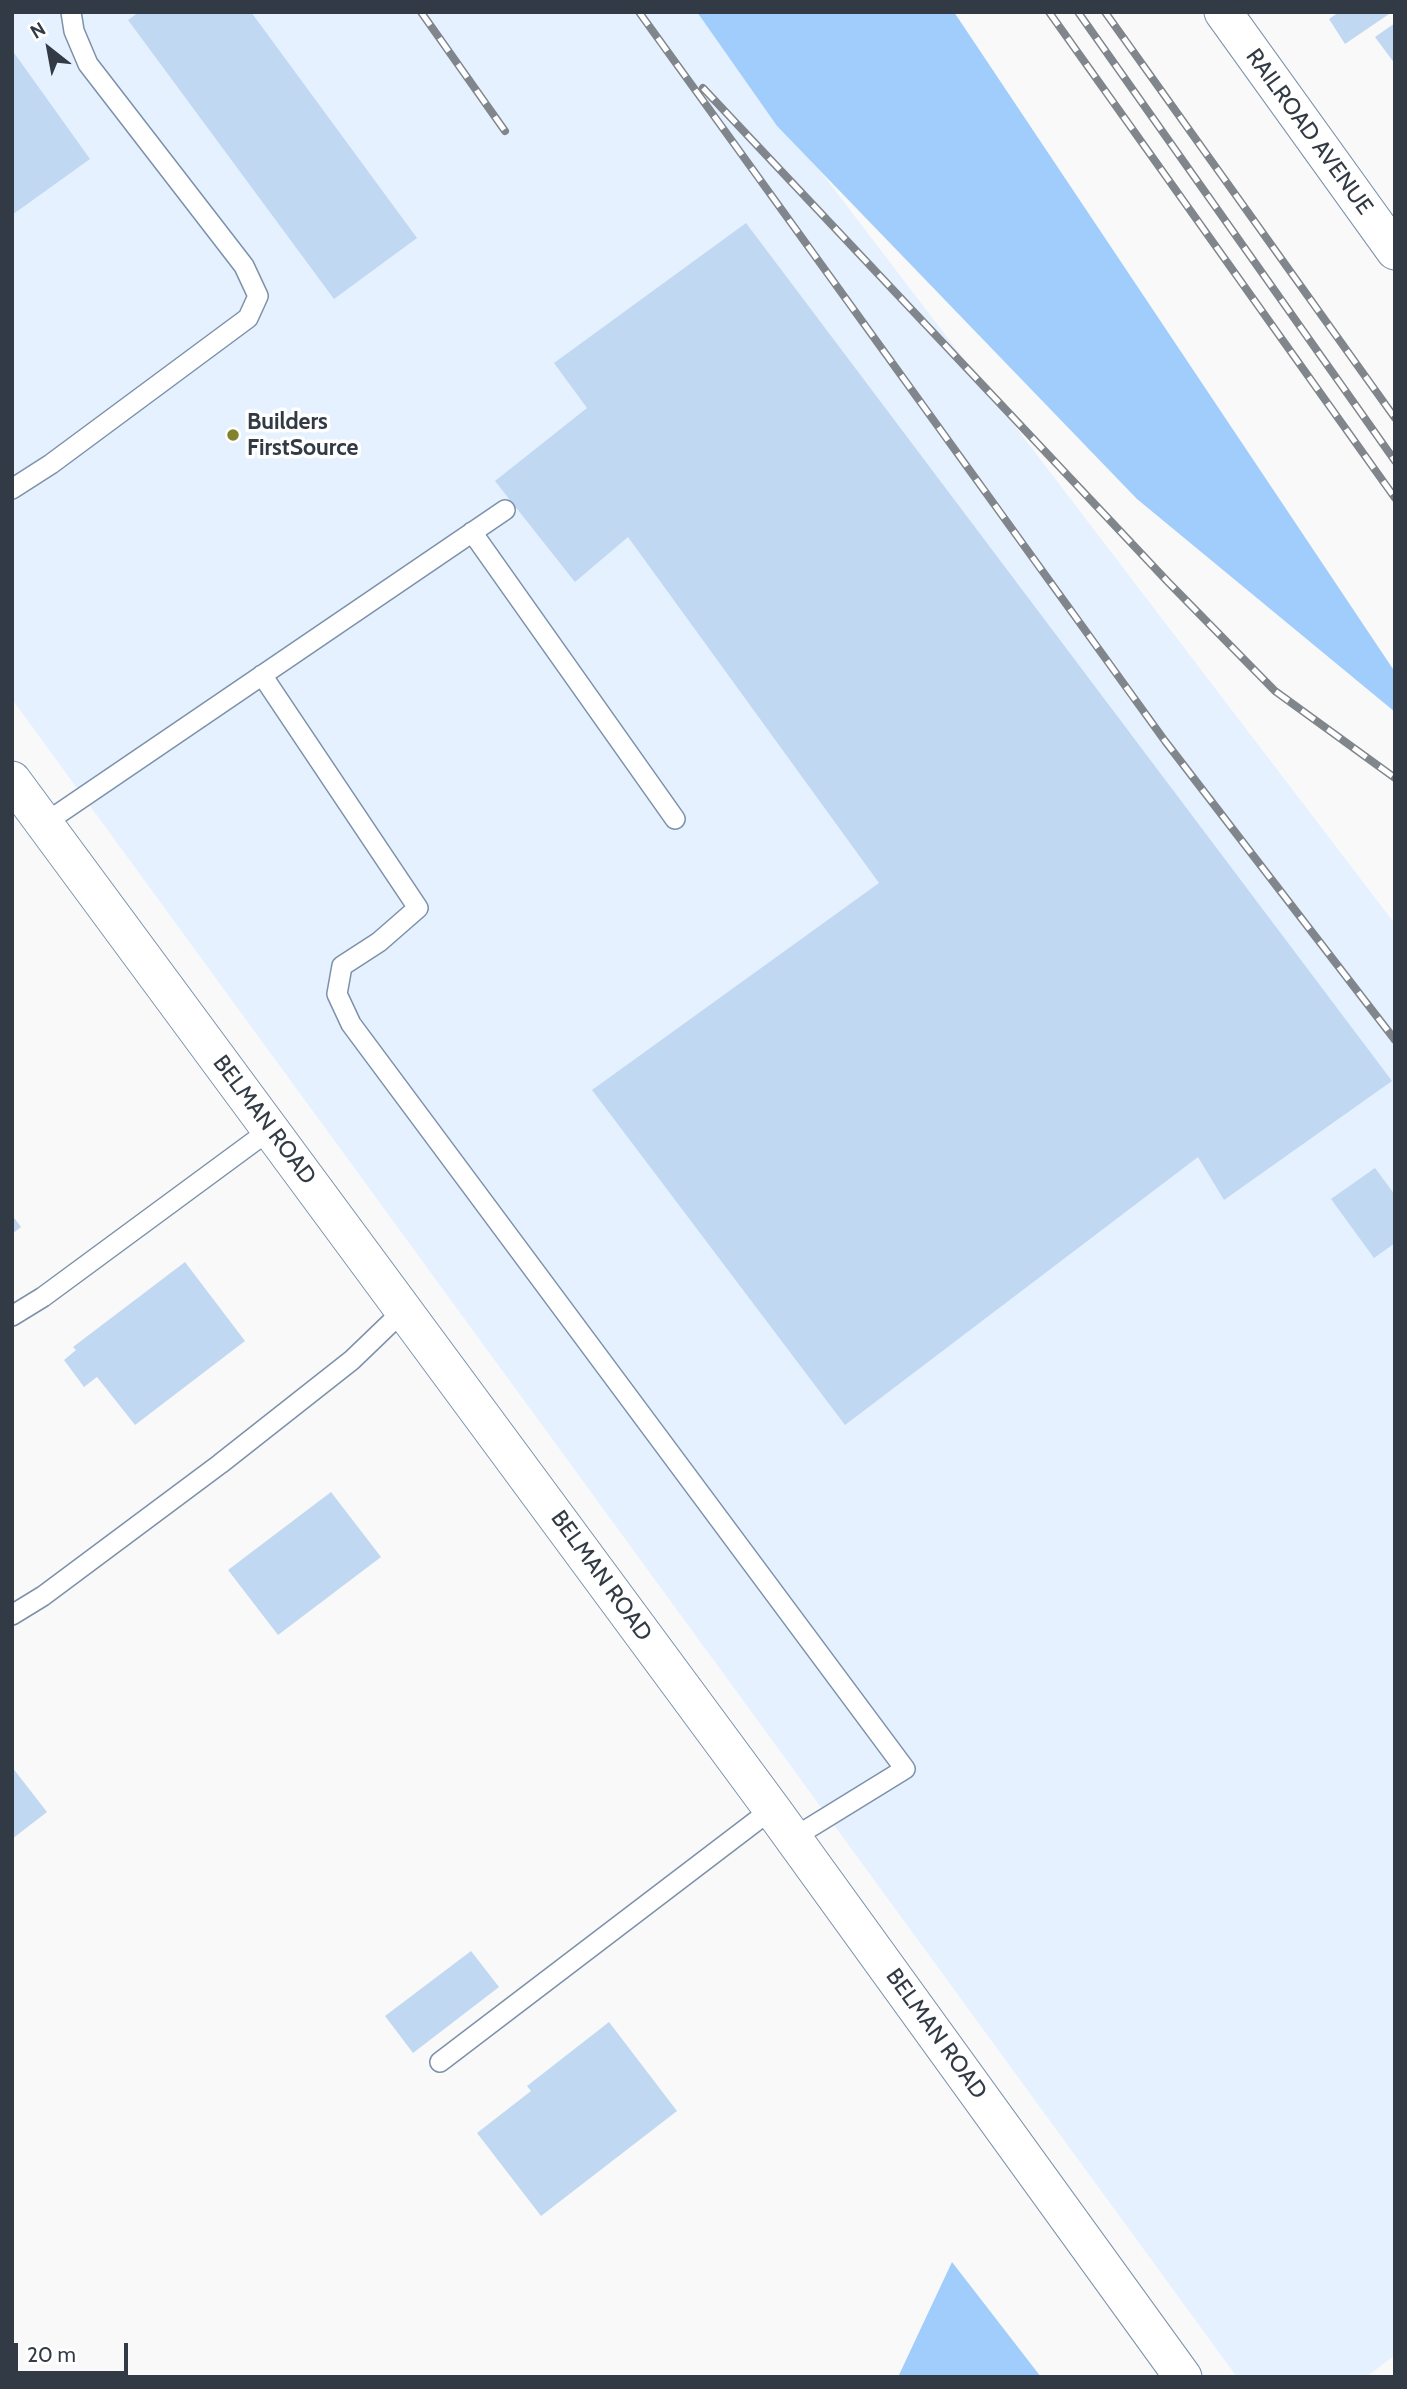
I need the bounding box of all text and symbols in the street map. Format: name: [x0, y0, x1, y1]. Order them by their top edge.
north arrow: [14, 14, 84, 84]
text: N: [26, 17, 50, 44]
street label: RAILROAD AVENUE: [1240, 44, 1378, 220]
place label: Builders FirstSource: [247, 408, 358, 462]
marker: Builders FirstSource: [225, 427, 241, 443]
street label: BELMAN ROAD: [207, 1050, 321, 1190]
street label: BELMAN ROAD: [544, 1505, 658, 1647]
street label: BELMAN ROAD: [879, 1963, 993, 2105]
scale bar: [18, 2330, 131, 2374]
text: 20 m: [27, 2342, 76, 2367]

